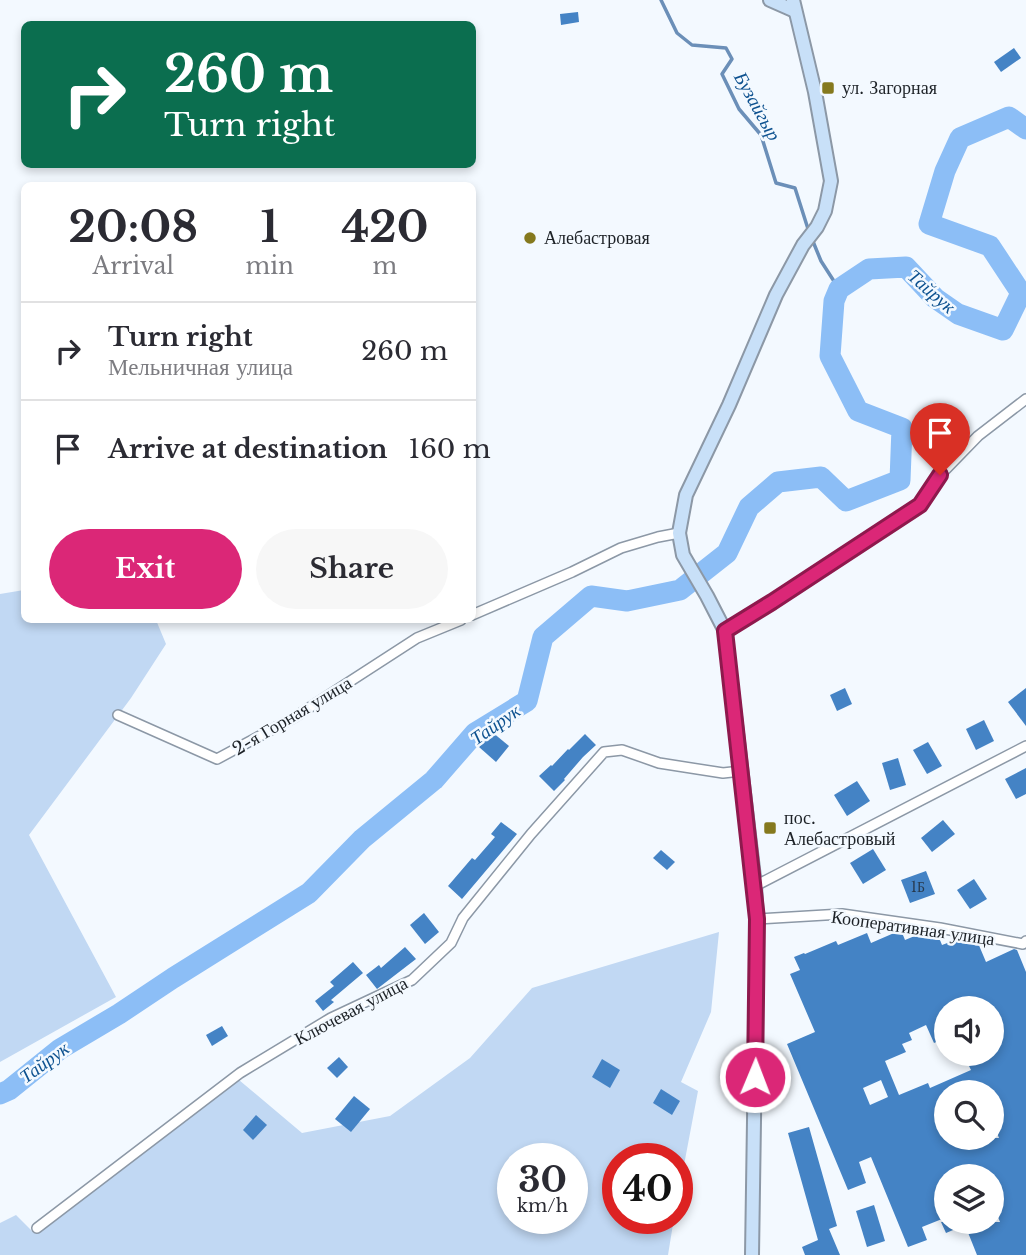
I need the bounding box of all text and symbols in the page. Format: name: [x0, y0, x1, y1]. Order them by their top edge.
text: 260 m: [164, 44, 333, 105]
icon: right: [49, 49, 140, 140]
water label: Бузайгыр: [729, 67, 786, 145]
place label: ул. Загорная: [842, 77, 937, 99]
marker: ул. Загорная: [820, 80, 836, 96]
text: Turn right: [164, 105, 335, 145]
text: 20:08: [69, 201, 198, 253]
text: 1: [261, 201, 279, 253]
text: 420: [341, 201, 428, 253]
place label: Алебастровая: [544, 227, 650, 249]
marker: Алебастровая: [522, 230, 538, 246]
text: Arrival: [93, 252, 174, 280]
text: min: [246, 252, 294, 280]
text: m: [373, 252, 397, 280]
water label: Тайрук: [903, 265, 961, 319]
text: Turn right: [108, 321, 253, 353]
icon: right: [49, 332, 87, 370]
text: 260 m: [361, 335, 448, 367]
text: Мельничная улица: [108, 353, 293, 381]
pin: [910, 403, 970, 475]
icon: arrive: [921, 414, 959, 452]
icon: arrive: [49, 430, 87, 468]
text: Arrive at destination: [108, 433, 388, 465]
text: 160 m: [409, 433, 491, 465]
button: Exit: [49, 529, 242, 609]
button: Share: [256, 529, 448, 609]
street label: 2-я Горная улица: [228, 672, 356, 760]
water label: Тайрук: [466, 698, 526, 750]
place label: пос. Алебастровый: [784, 807, 896, 850]
marker: пос. Алебастровый: [762, 820, 778, 836]
house number: 1Б: [911, 878, 925, 896]
street label: Кооперативная улица: [830, 906, 996, 950]
street label: Ключевая улица: [291, 972, 411, 1050]
map controls: [934, 996, 1004, 1234]
button: sound: [934, 996, 1004, 1066]
water label: Тайрук: [15, 1036, 74, 1088]
position arrow: [718, 1040, 792, 1114]
button: search: [934, 1080, 1004, 1150]
speed limit sign: 40: [602, 1143, 693, 1234]
text: 30: [518, 1158, 567, 1201]
button: layers: [934, 1164, 1004, 1234]
text: km/h: [517, 1195, 568, 1217]

